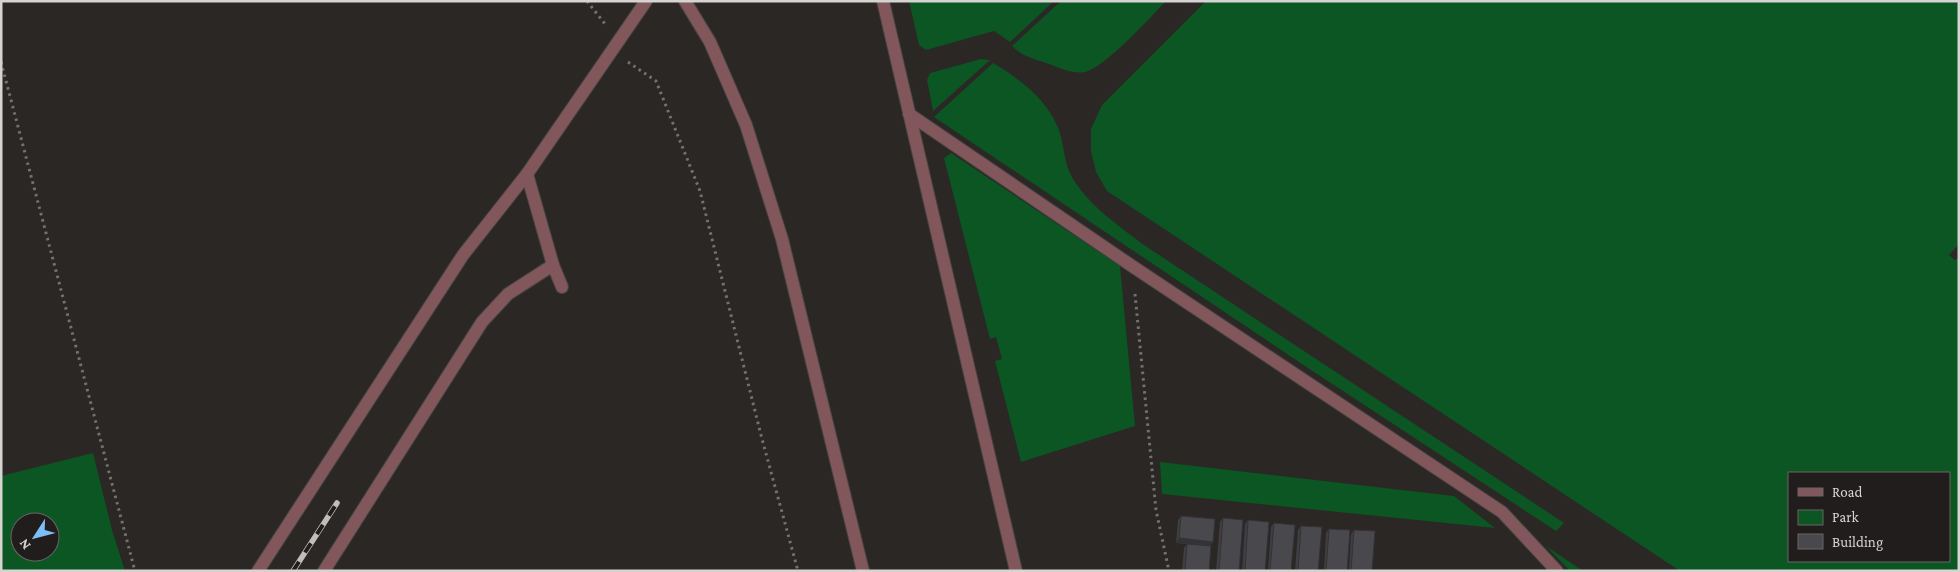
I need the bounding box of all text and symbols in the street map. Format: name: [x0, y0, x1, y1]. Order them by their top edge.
legend: [1788, 472, 1950, 562]
text: Road: [1832, 484, 1863, 500]
text: Park: [1832, 509, 1859, 525]
north arrow: [10, 512, 60, 562]
text: Building: [1832, 534, 1883, 551]
text: N: [15, 536, 34, 553]

